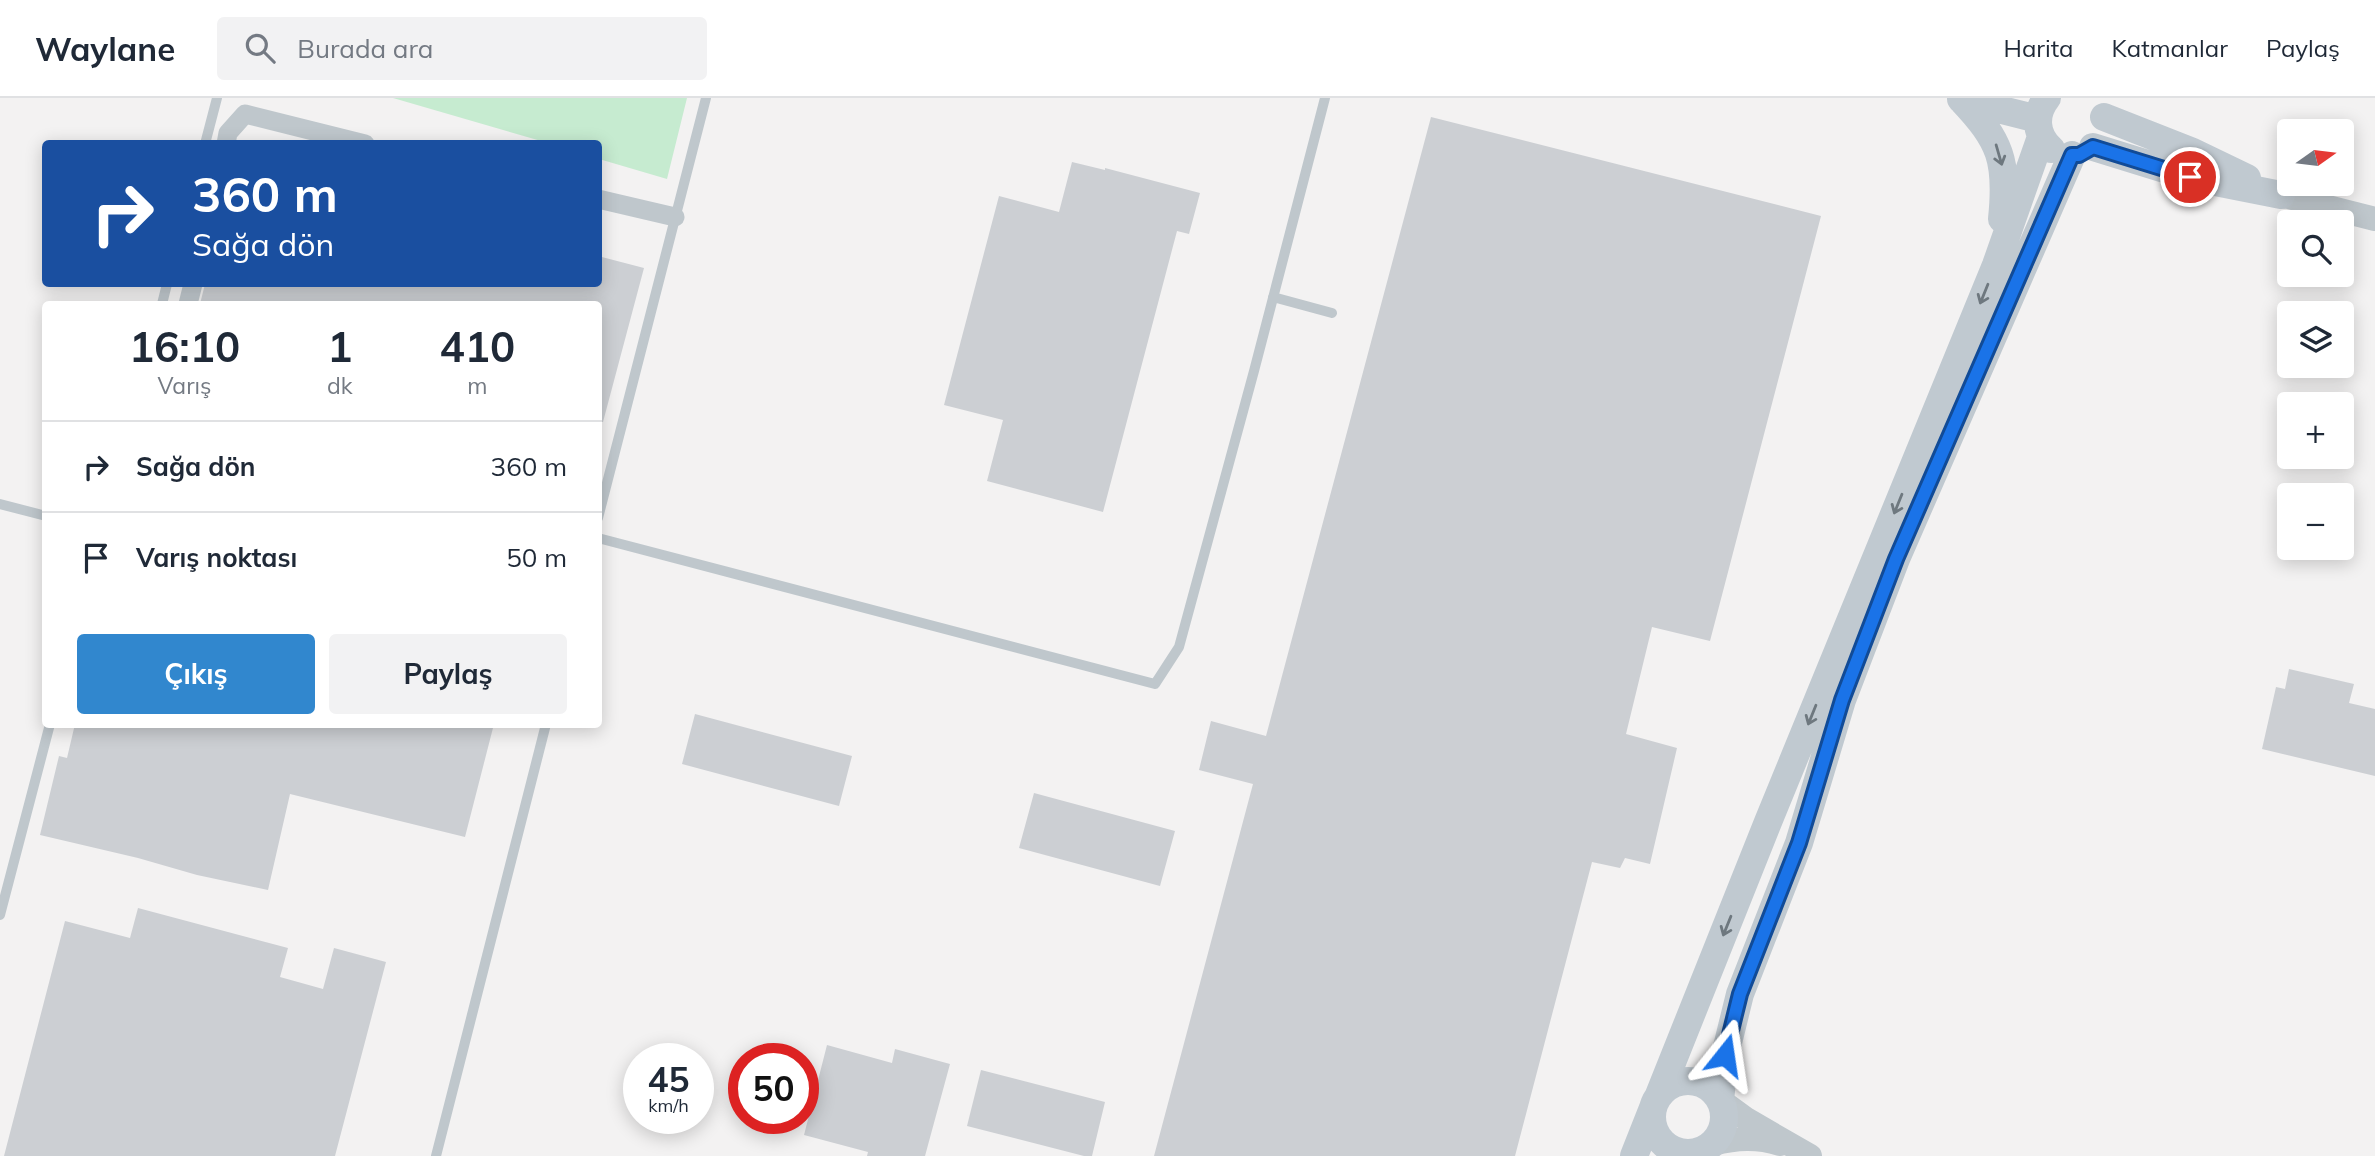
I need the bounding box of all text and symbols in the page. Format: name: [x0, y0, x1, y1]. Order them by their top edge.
search box: [217, 17, 707, 80]
text: Waylane: [35, 28, 175, 69]
icon: search: [241, 29, 279, 67]
text: Burada ara: [297, 32, 433, 65]
text: Harita: [2004, 33, 2074, 63]
text: Katmanlar: [2112, 33, 2228, 63]
text: Paylaş: [2266, 33, 2340, 63]
north arrow: [2277, 119, 2354, 196]
map controls: [2277, 119, 2354, 560]
one-way arrow: [1993, 143, 2006, 165]
pin: [2160, 147, 2220, 207]
icon: arrive: [2171, 158, 2209, 196]
text: 360 m: [192, 163, 338, 224]
icon: right: [77, 168, 168, 259]
button: search: [2277, 210, 2354, 287]
text: Sağa dön: [192, 224, 334, 264]
one-way arrow: [1977, 282, 1990, 304]
button: layers: [2277, 301, 2354, 378]
text: 16:10: [129, 320, 240, 373]
text: 1: [327, 320, 352, 373]
text: 410: [440, 320, 515, 373]
text: Varış: [158, 371, 211, 400]
text: dk: [327, 371, 353, 400]
text: m: [467, 371, 487, 400]
button: +: [2277, 392, 2354, 469]
icon: right: [77, 448, 115, 486]
text: Sağa dön: [136, 450, 256, 483]
text: 360 m: [491, 450, 567, 483]
button: −: [2277, 483, 2354, 560]
one-way arrow: [1891, 493, 1904, 514]
icon: arrive: [77, 539, 115, 577]
text: Varış noktası: [136, 541, 297, 574]
text: 50 m: [506, 541, 567, 574]
button: Çıkış: [77, 634, 315, 714]
button: Paylaş: [329, 634, 567, 714]
one-way arrow: [1804, 703, 1817, 725]
one-way arrow: [1719, 914, 1732, 936]
position arrow: [1688, 1018, 1762, 1092]
speed limit sign: 50: [728, 1043, 819, 1134]
text: 45: [647, 1057, 690, 1101]
text: km/h: [648, 1094, 689, 1117]

